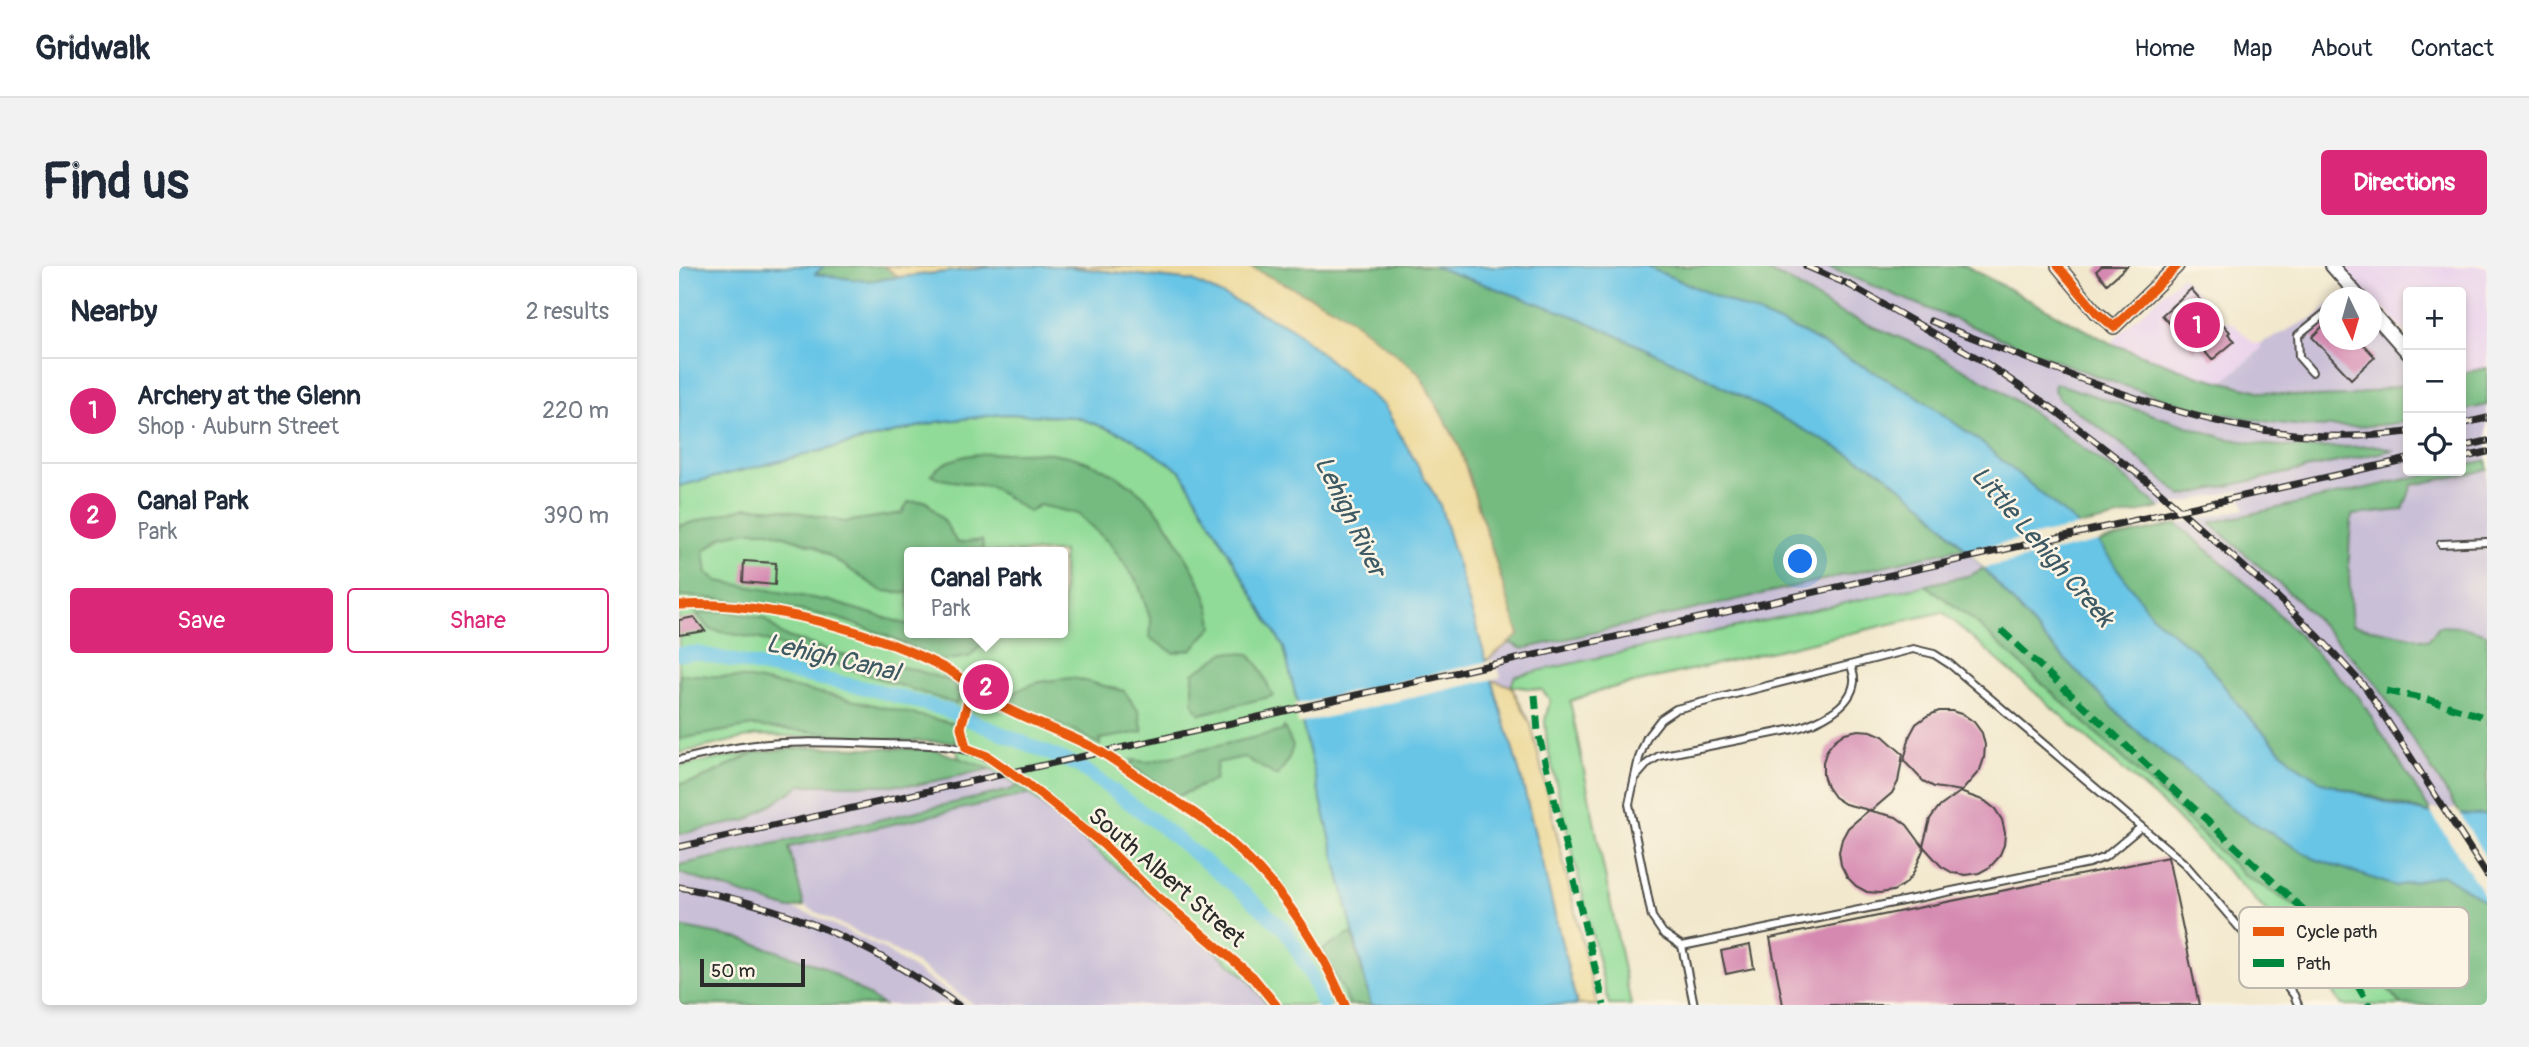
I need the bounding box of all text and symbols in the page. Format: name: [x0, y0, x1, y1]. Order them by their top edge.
text: Gridwalk: [35, 28, 150, 69]
text: Home: [2134, 34, 2195, 63]
text: Map: [2233, 34, 2273, 63]
text: About: [2311, 34, 2373, 63]
text: Contact: [2411, 34, 2494, 63]
button: Directions: [2321, 150, 2487, 215]
text: Find us: [42, 152, 189, 213]
north arrow: [2319, 287, 2382, 350]
map controls: [2403, 287, 2466, 476]
button: +: [2403, 287, 2466, 350]
text: Nearby: [70, 293, 157, 330]
text: 2 results: [526, 297, 609, 326]
pin: 1: [2174, 299, 2220, 351]
button: −: [2403, 350, 2466, 413]
text: Archery at the Glenn: [137, 380, 361, 412]
text: 1: [89, 396, 98, 425]
text: 220 m: [542, 396, 609, 425]
text: Shop · Auburn Street: [137, 412, 339, 441]
button: locate: [2403, 413, 2466, 476]
water label: Lehigh River: [1307, 451, 1395, 585]
water label: Little Lehigh Creek: [1964, 460, 2122, 635]
text: Canal Park: [137, 485, 249, 517]
text: 2: [87, 501, 99, 530]
text: 390 m: [543, 501, 609, 530]
text: Park: [137, 517, 177, 546]
your location: [1783, 544, 1817, 578]
popup: [904, 547, 1068, 638]
text: Canal Park: [930, 562, 1042, 594]
button: Save: [70, 588, 333, 653]
button: Share: [347, 588, 609, 653]
text: Park: [930, 594, 971, 623]
water label: Lehigh Canal: [763, 627, 905, 690]
pin: 2: [963, 661, 1009, 713]
street label: South Albert Street: [1082, 801, 1251, 954]
legend: [2239, 907, 2469, 988]
text: Cycle path: [2296, 920, 2377, 944]
text: Path: [2296, 952, 2331, 976]
scale bar: [700, 956, 805, 988]
text: 50 m: [711, 959, 755, 983]

